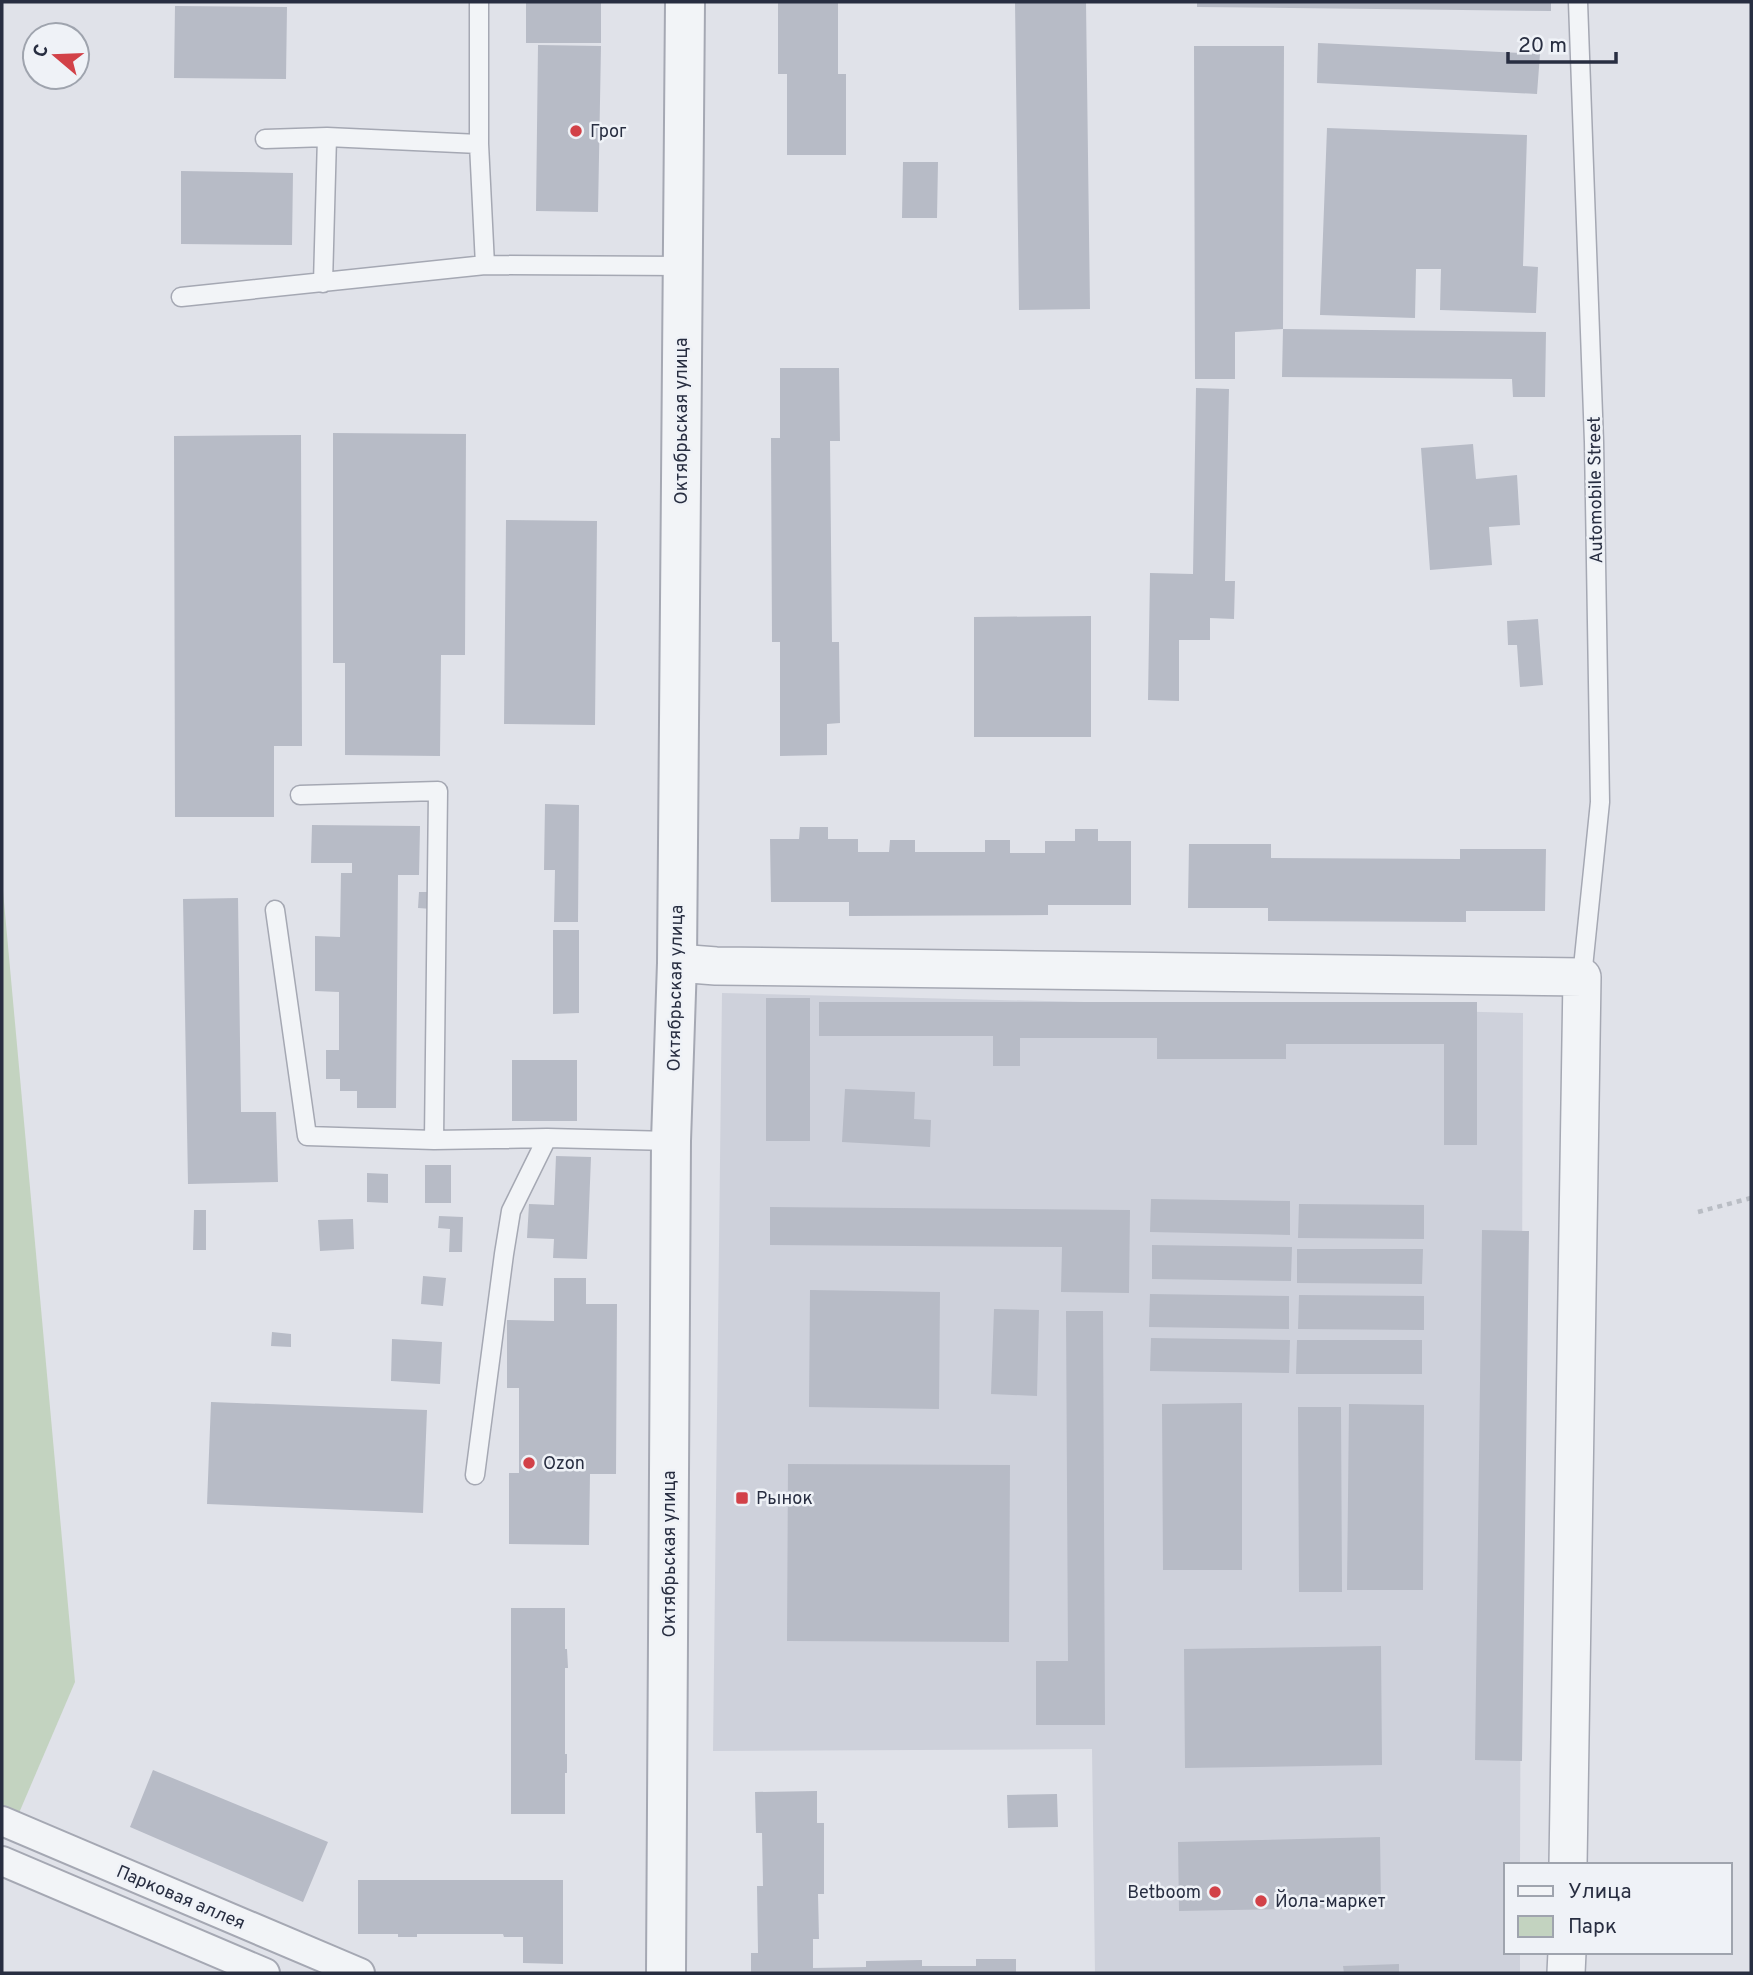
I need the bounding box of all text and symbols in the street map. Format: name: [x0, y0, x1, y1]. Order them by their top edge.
north arrow: [21, 21, 91, 91]
scale bar: [1508, 21, 1616, 65]
text: 20 m: [1518, 33, 1567, 60]
text: С: [28, 41, 55, 61]
place label: Грог: [590, 121, 627, 144]
marker: Грог: [568, 123, 584, 139]
street label: Октябрьская улица: [671, 338, 694, 504]
street label: Automobile Street: [1584, 416, 1609, 564]
street label: Октябрьская улица: [664, 904, 689, 1072]
place label: Ozon: [543, 1453, 585, 1476]
marker: Ozon: [521, 1455, 537, 1471]
street label: Октябрьская улица: [659, 1471, 682, 1637]
place label: Рынок: [756, 1488, 813, 1511]
marker: Рынок: [734, 1490, 750, 1506]
street label: Парковая аллея: [113, 1861, 248, 1936]
legend: [1504, 1863, 1732, 1954]
text: Улица: [1568, 1879, 1632, 1906]
place label: Betboom: [1127, 1882, 1201, 1905]
marker: Betboom: [1207, 1884, 1223, 1900]
place label: Йола-маркет: [1275, 1889, 1386, 1914]
marker: Йола-маркет: [1253, 1893, 1269, 1909]
text: Парк: [1568, 1914, 1617, 1941]

